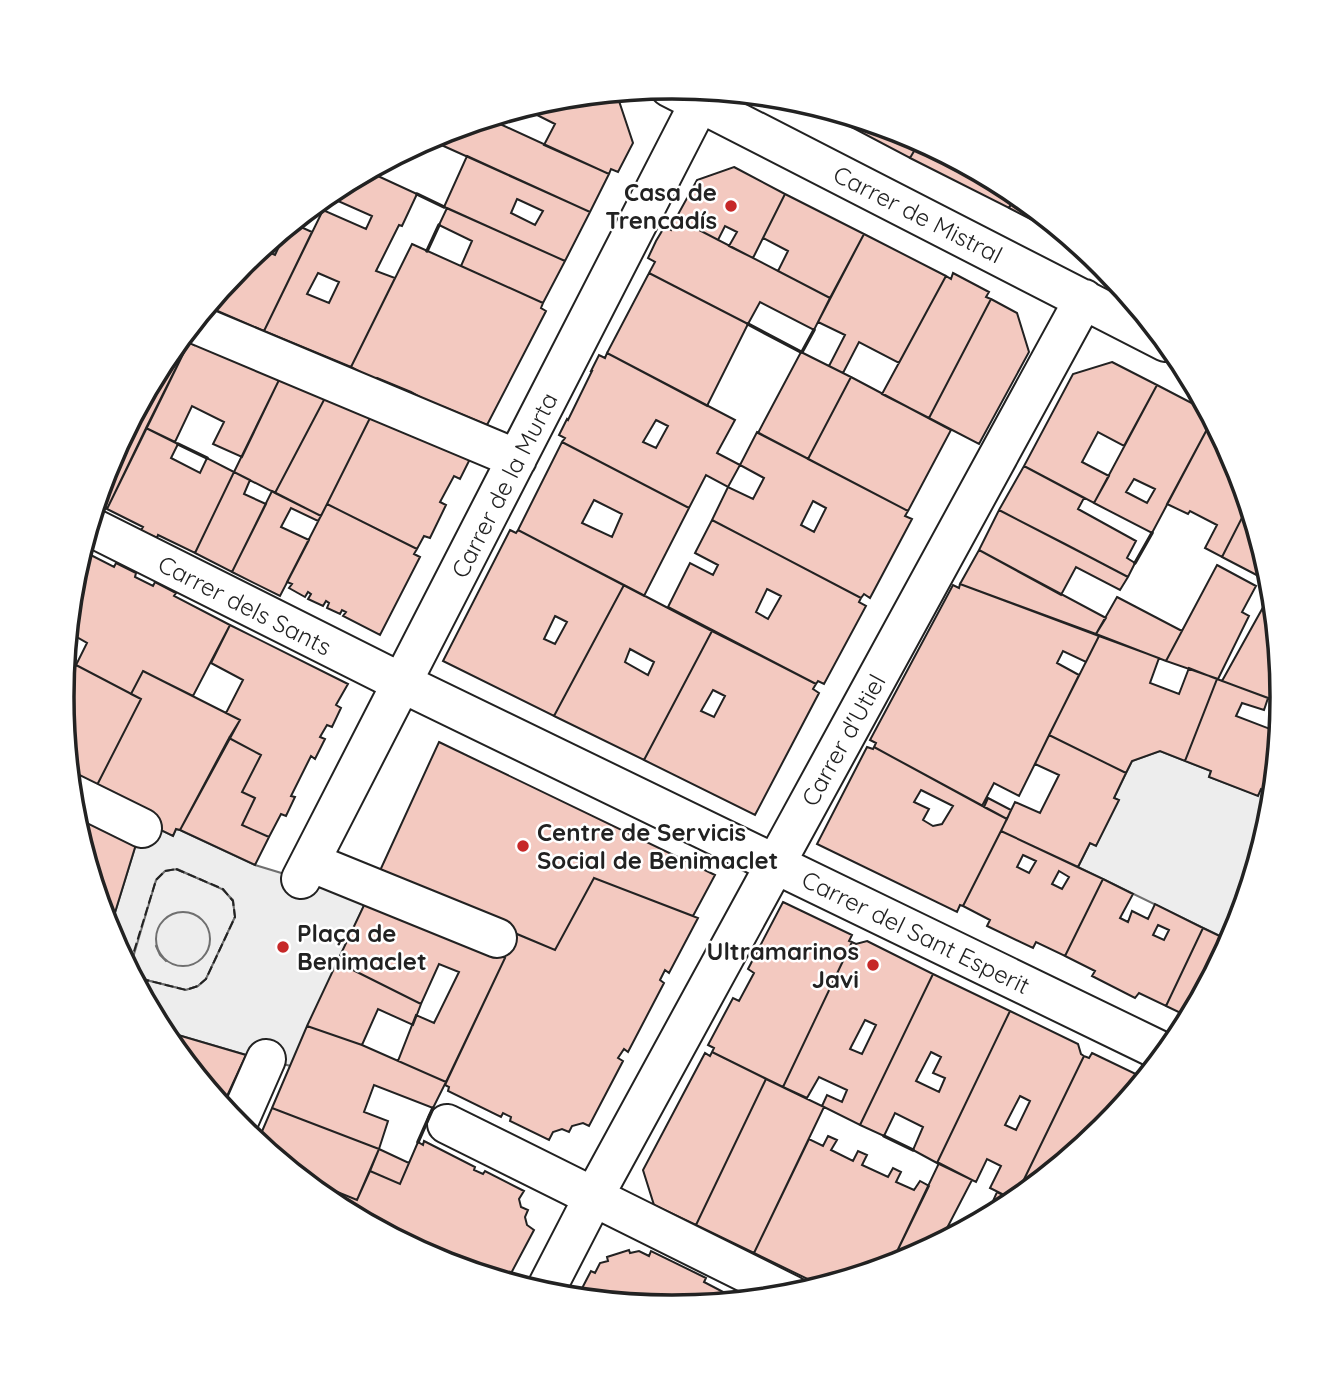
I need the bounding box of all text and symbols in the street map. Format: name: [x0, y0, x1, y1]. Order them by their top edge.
street label: Carrer de Mistral: [829, 159, 1007, 269]
place label: Casa de Trencadís: [605, 177, 717, 235]
marker: Casa de Trencadís: [723, 198, 739, 214]
street label: Carrer de la Murta: [444, 387, 564, 583]
street label: Carrer dels Sants: [153, 548, 337, 662]
street label: Carrer d'Utiel: [794, 669, 892, 811]
place label: Centre de Servicis Social de Benimaclet: [537, 817, 778, 875]
marker: Centre de Servicis Social de Benimaclet: [515, 838, 531, 854]
street label: Carrer del Sant Esperit: [797, 864, 1035, 1000]
place label: Plaça de Benimaclet: [297, 918, 427, 976]
place label: Ultramarinos Javi: [707, 936, 859, 994]
marker: Plaça de Benimaclet: [275, 939, 291, 955]
marker: Ultramarinos Javi: [865, 957, 881, 973]

